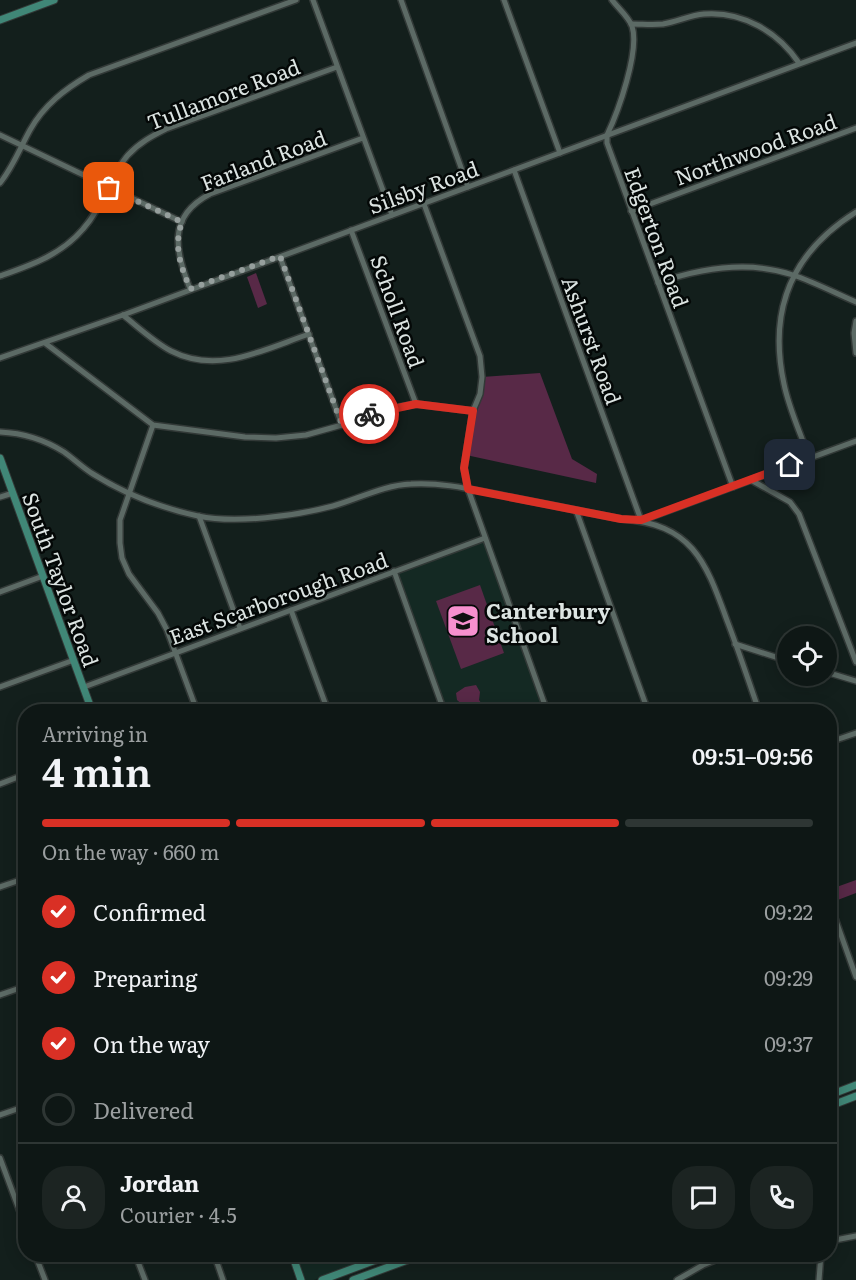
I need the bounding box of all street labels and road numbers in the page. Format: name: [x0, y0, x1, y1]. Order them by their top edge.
street label: Tullamore Road: [142, 50, 304, 136]
street label: Northwood Road: [670, 104, 841, 192]
street label: Farland Road: [196, 121, 331, 197]
street label: Silsby Road: [364, 152, 483, 220]
street label: Edgerton Road: [618, 162, 698, 312]
street label: Scholl Road: [364, 250, 434, 372]
street label: Ashurst Road: [555, 272, 631, 409]
street label: South Taylor Road: [16, 487, 108, 671]
street label: East Scarborough Road: [164, 543, 392, 651]

